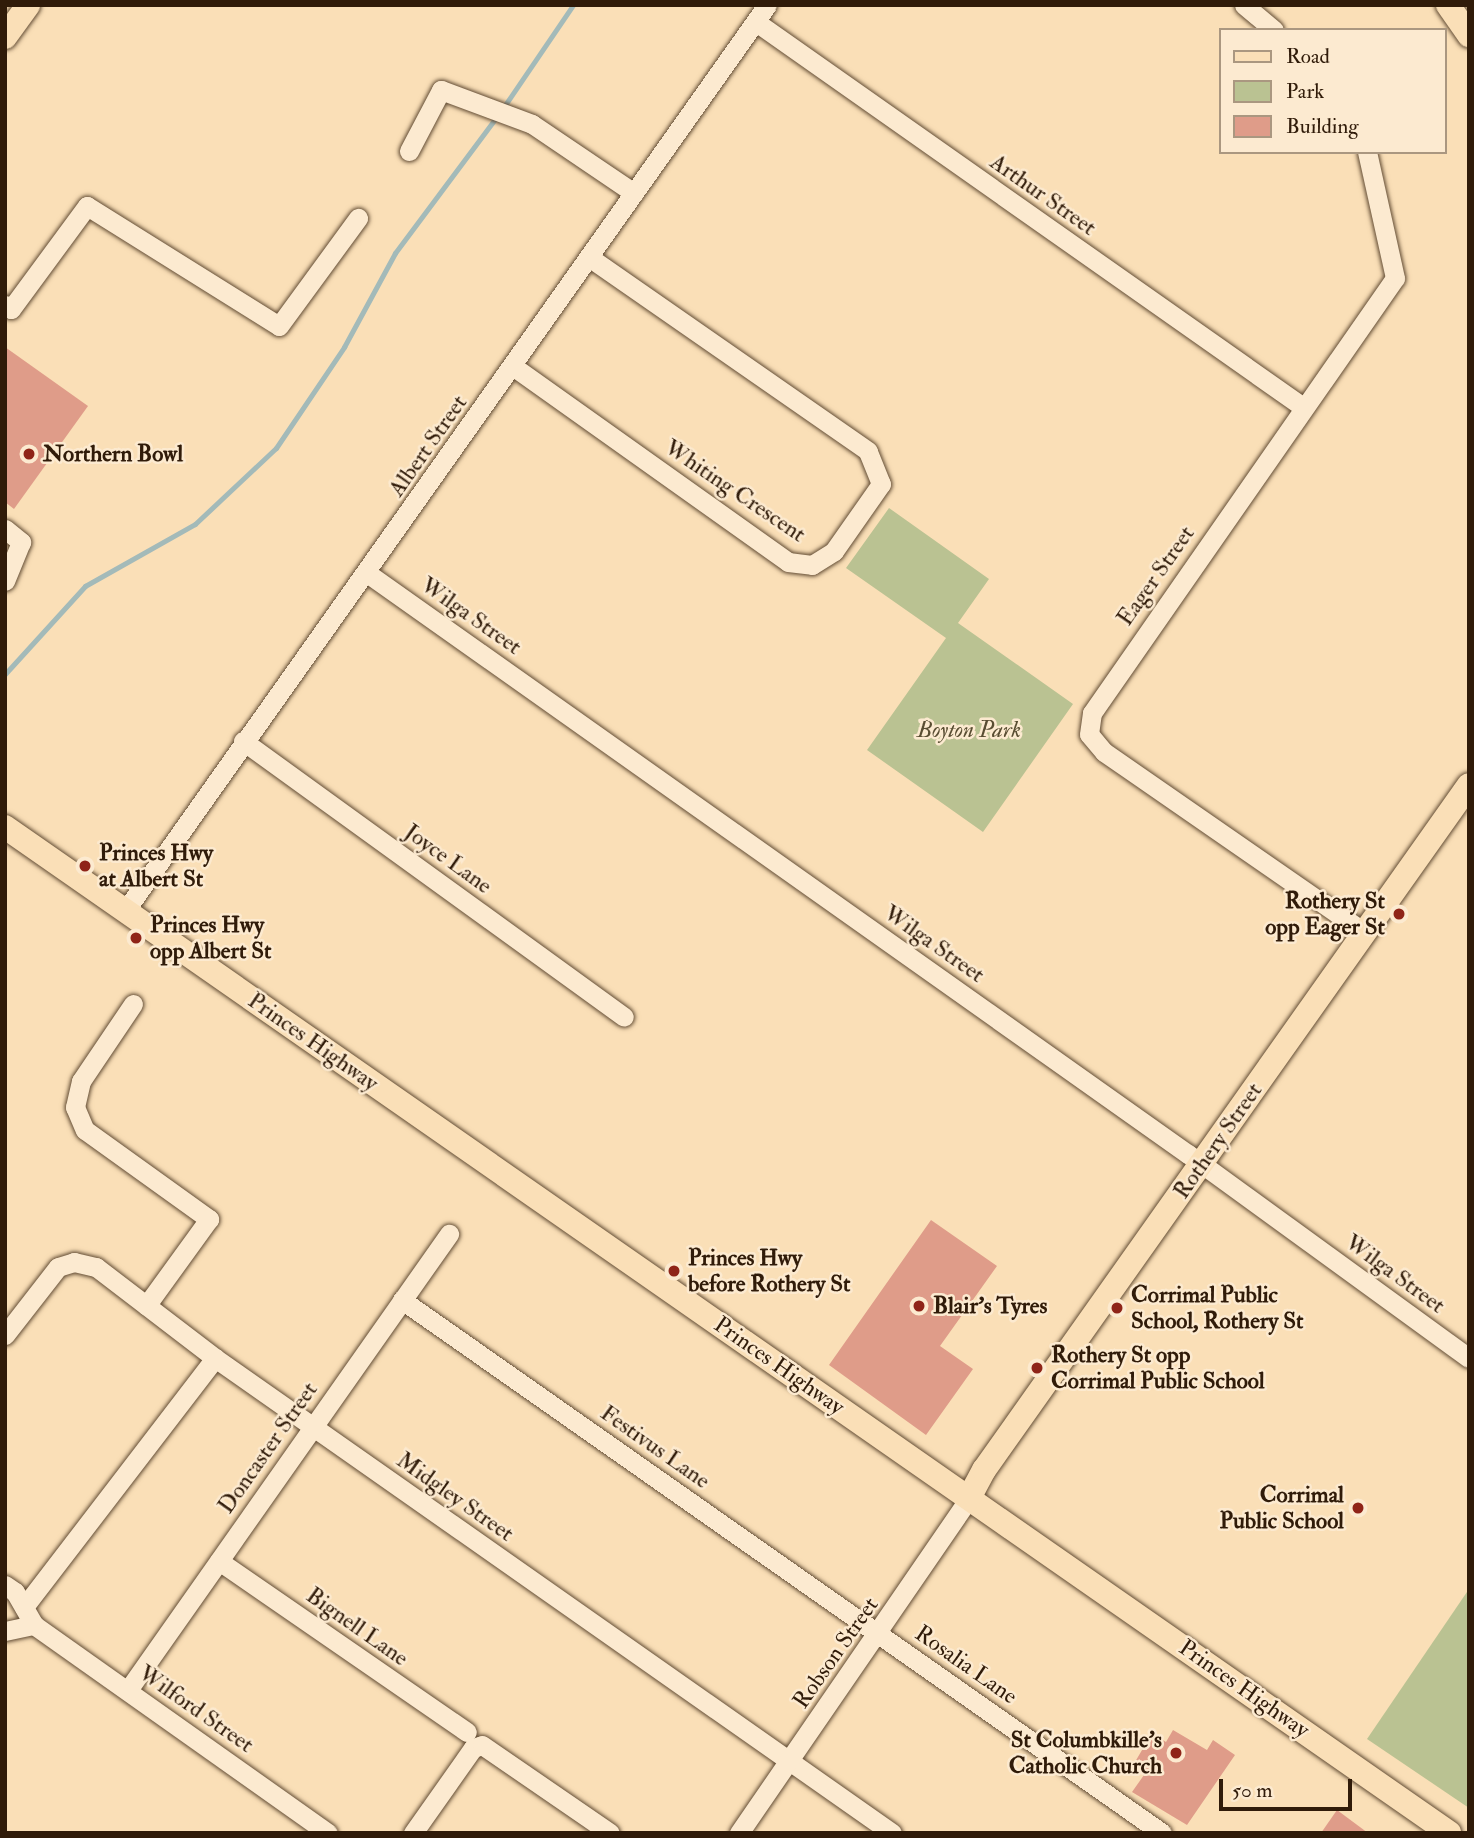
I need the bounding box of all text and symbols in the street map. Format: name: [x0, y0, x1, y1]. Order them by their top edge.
legend: [1218, 28, 1446, 154]
text: Road: [1286, 43, 1330, 70]
text: Park: [1286, 78, 1324, 105]
text: Building: [1286, 113, 1359, 140]
street label: Arthur Street: [985, 148, 1101, 242]
street label: Albert Street: [383, 390, 473, 502]
street label: Whiting Crescent: [659, 434, 811, 548]
place label: Northern Bowl: [43, 440, 183, 468]
marker: Northern Bowl: [21, 446, 37, 462]
street label: Eager Street: [1111, 521, 1201, 631]
street label: Wilga Street: [415, 571, 527, 661]
park label: Boyton Park: [917, 716, 1021, 744]
street label: Joyce Lane: [399, 818, 497, 900]
place label: Princes Hwy at Albert St: [99, 839, 213, 893]
marker: Princes Hwy at Albert St: [77, 858, 93, 874]
place label: Rothery St opp Eager St: [1265, 887, 1385, 941]
street label: Wilga Street: [878, 899, 990, 989]
marker: Rothery St opp Eager St: [1391, 906, 1407, 922]
place label: Princes Hwy opp Albert St: [150, 911, 272, 965]
marker: Princes Hwy opp Albert St: [128, 930, 144, 946]
street label: Princes Highway: [242, 987, 384, 1097]
street label: Rothery Street: [1168, 1078, 1268, 1204]
street label: Wilga Street: [1340, 1229, 1450, 1319]
place label: Princes Hwy before Rothery St: [688, 1244, 850, 1298]
marker: Princes Hwy before Rothery St: [666, 1263, 682, 1279]
place label: Corrimal Public School, Rothery St: [1131, 1281, 1304, 1335]
place label: Blair's Tyres: [933, 1292, 1047, 1320]
marker: Blair's Tyres: [911, 1298, 927, 1314]
marker: Corrimal Public School, Rothery St: [1109, 1300, 1125, 1316]
street label: Princes Highway: [708, 1311, 850, 1421]
place label: Rothery St opp Corrimal Public School: [1051, 1341, 1265, 1395]
marker: Rothery St opp Corrimal Public School: [1029, 1360, 1045, 1376]
street label: Doncaster Street: [212, 1377, 324, 1519]
street label: Festivus Lane: [595, 1399, 715, 1495]
street label: Midgley Street: [391, 1446, 519, 1548]
place label: Corrimal Public School: [1219, 1481, 1344, 1535]
marker: Corrimal Public School: [1350, 1500, 1366, 1516]
street label: Bignell Lane: [301, 1582, 413, 1672]
street label: Robson Street: [788, 1592, 884, 1714]
street label: Rosalia Lane: [910, 1620, 1022, 1710]
street label: Princes Highway: [1173, 1634, 1315, 1744]
street label: Wilford Street: [133, 1659, 259, 1759]
place label: St Columbkille's Catholic Church: [1009, 1726, 1162, 1780]
marker: St Columbkille's Catholic Church: [1168, 1745, 1184, 1761]
scale bar: [1222, 1764, 1355, 1808]
text: 50 m: [1232, 1777, 1273, 1804]

